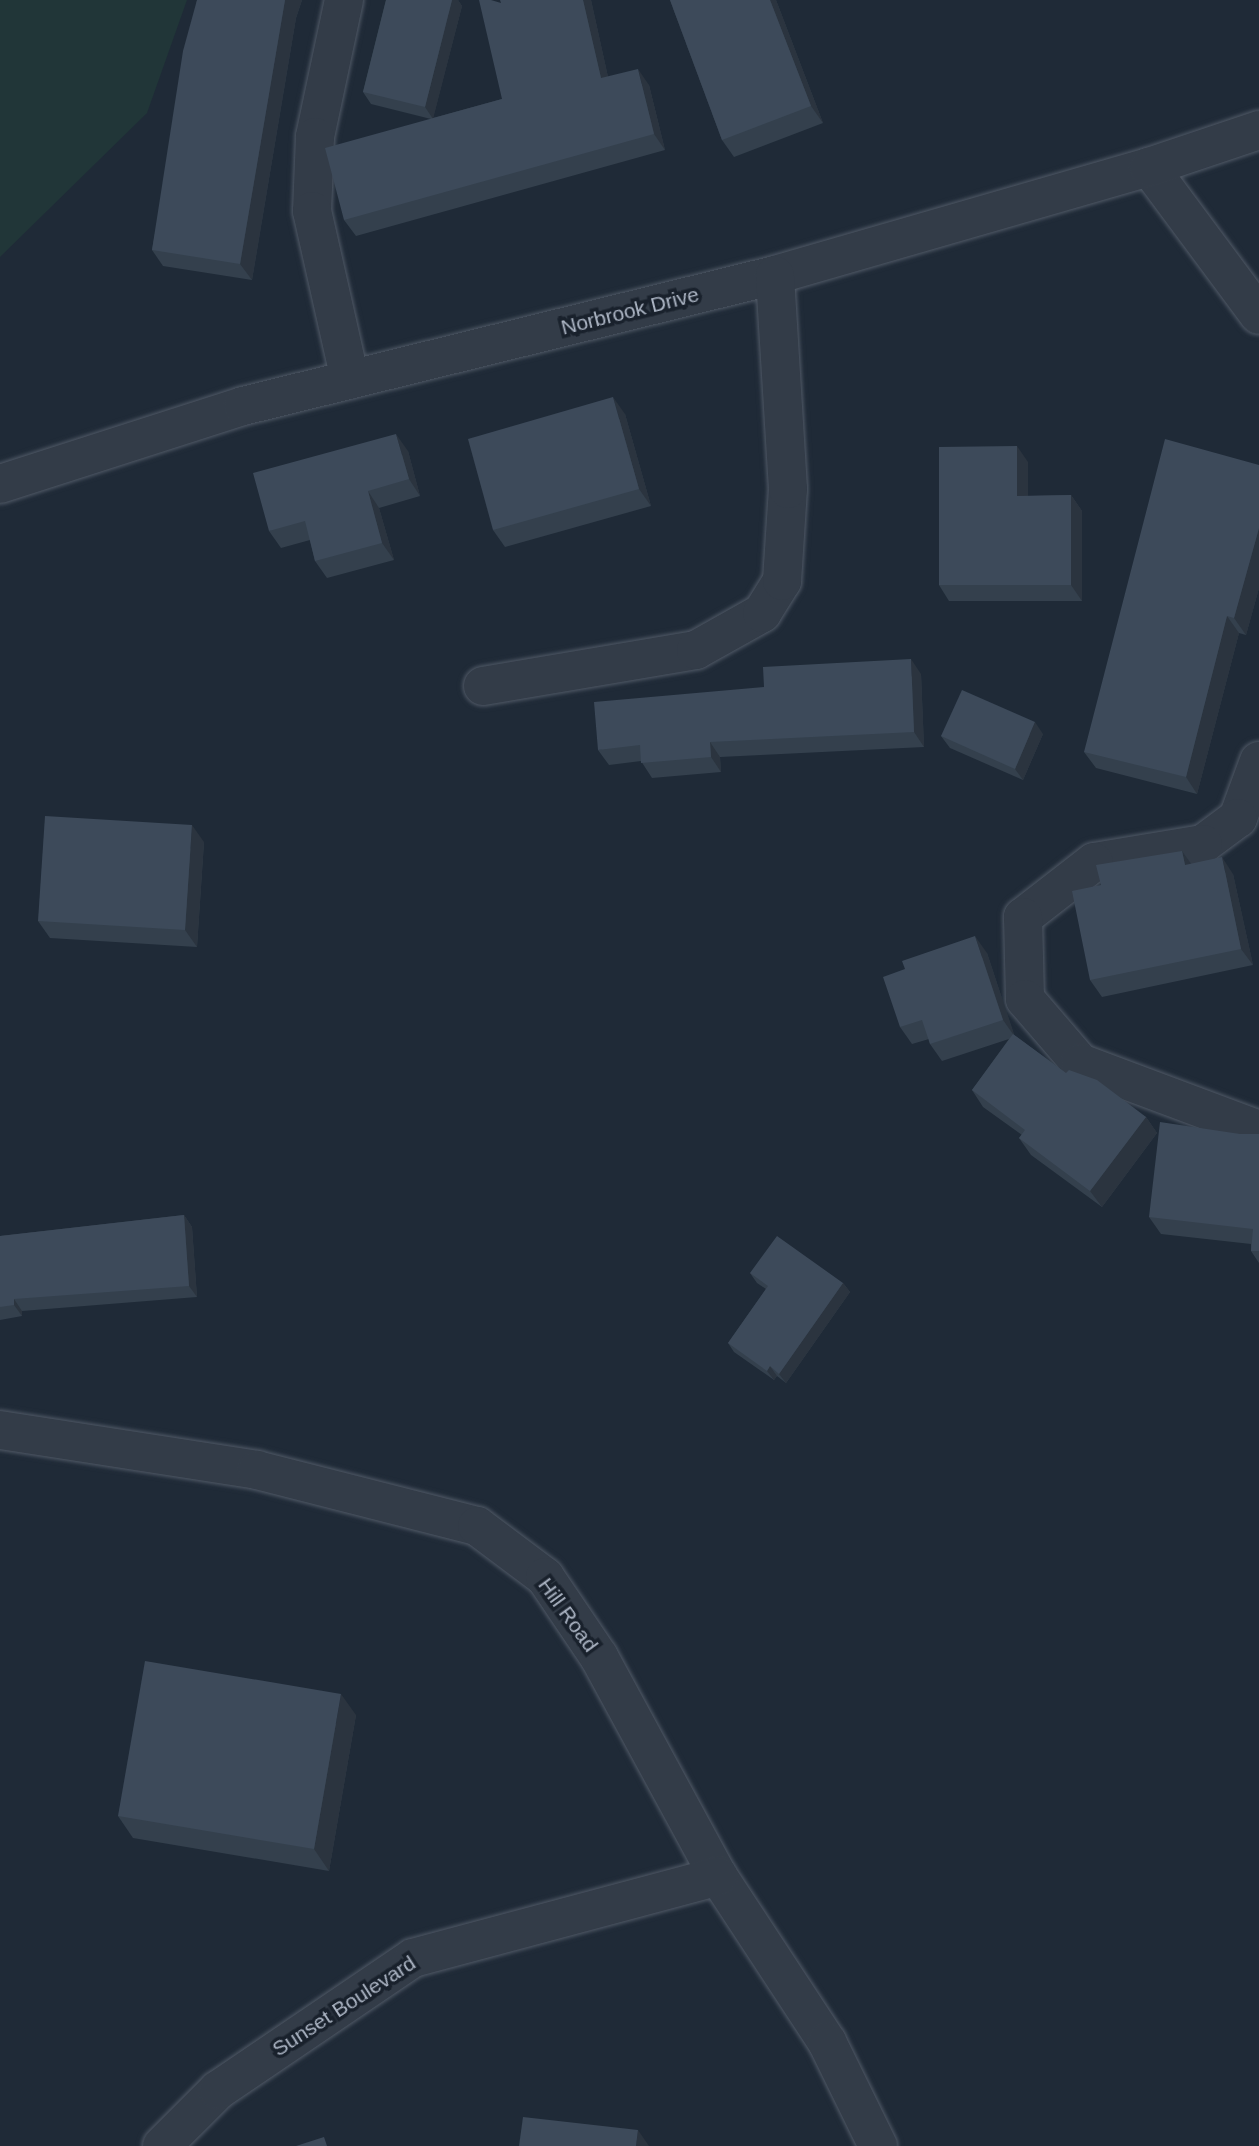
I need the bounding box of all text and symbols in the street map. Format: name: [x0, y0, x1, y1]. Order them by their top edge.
street label: Norbrook Drive: [558, 282, 702, 340]
street label: Hill Road: [533, 1573, 603, 1657]
street label: Sunset Boulevard: [268, 1950, 420, 2062]

